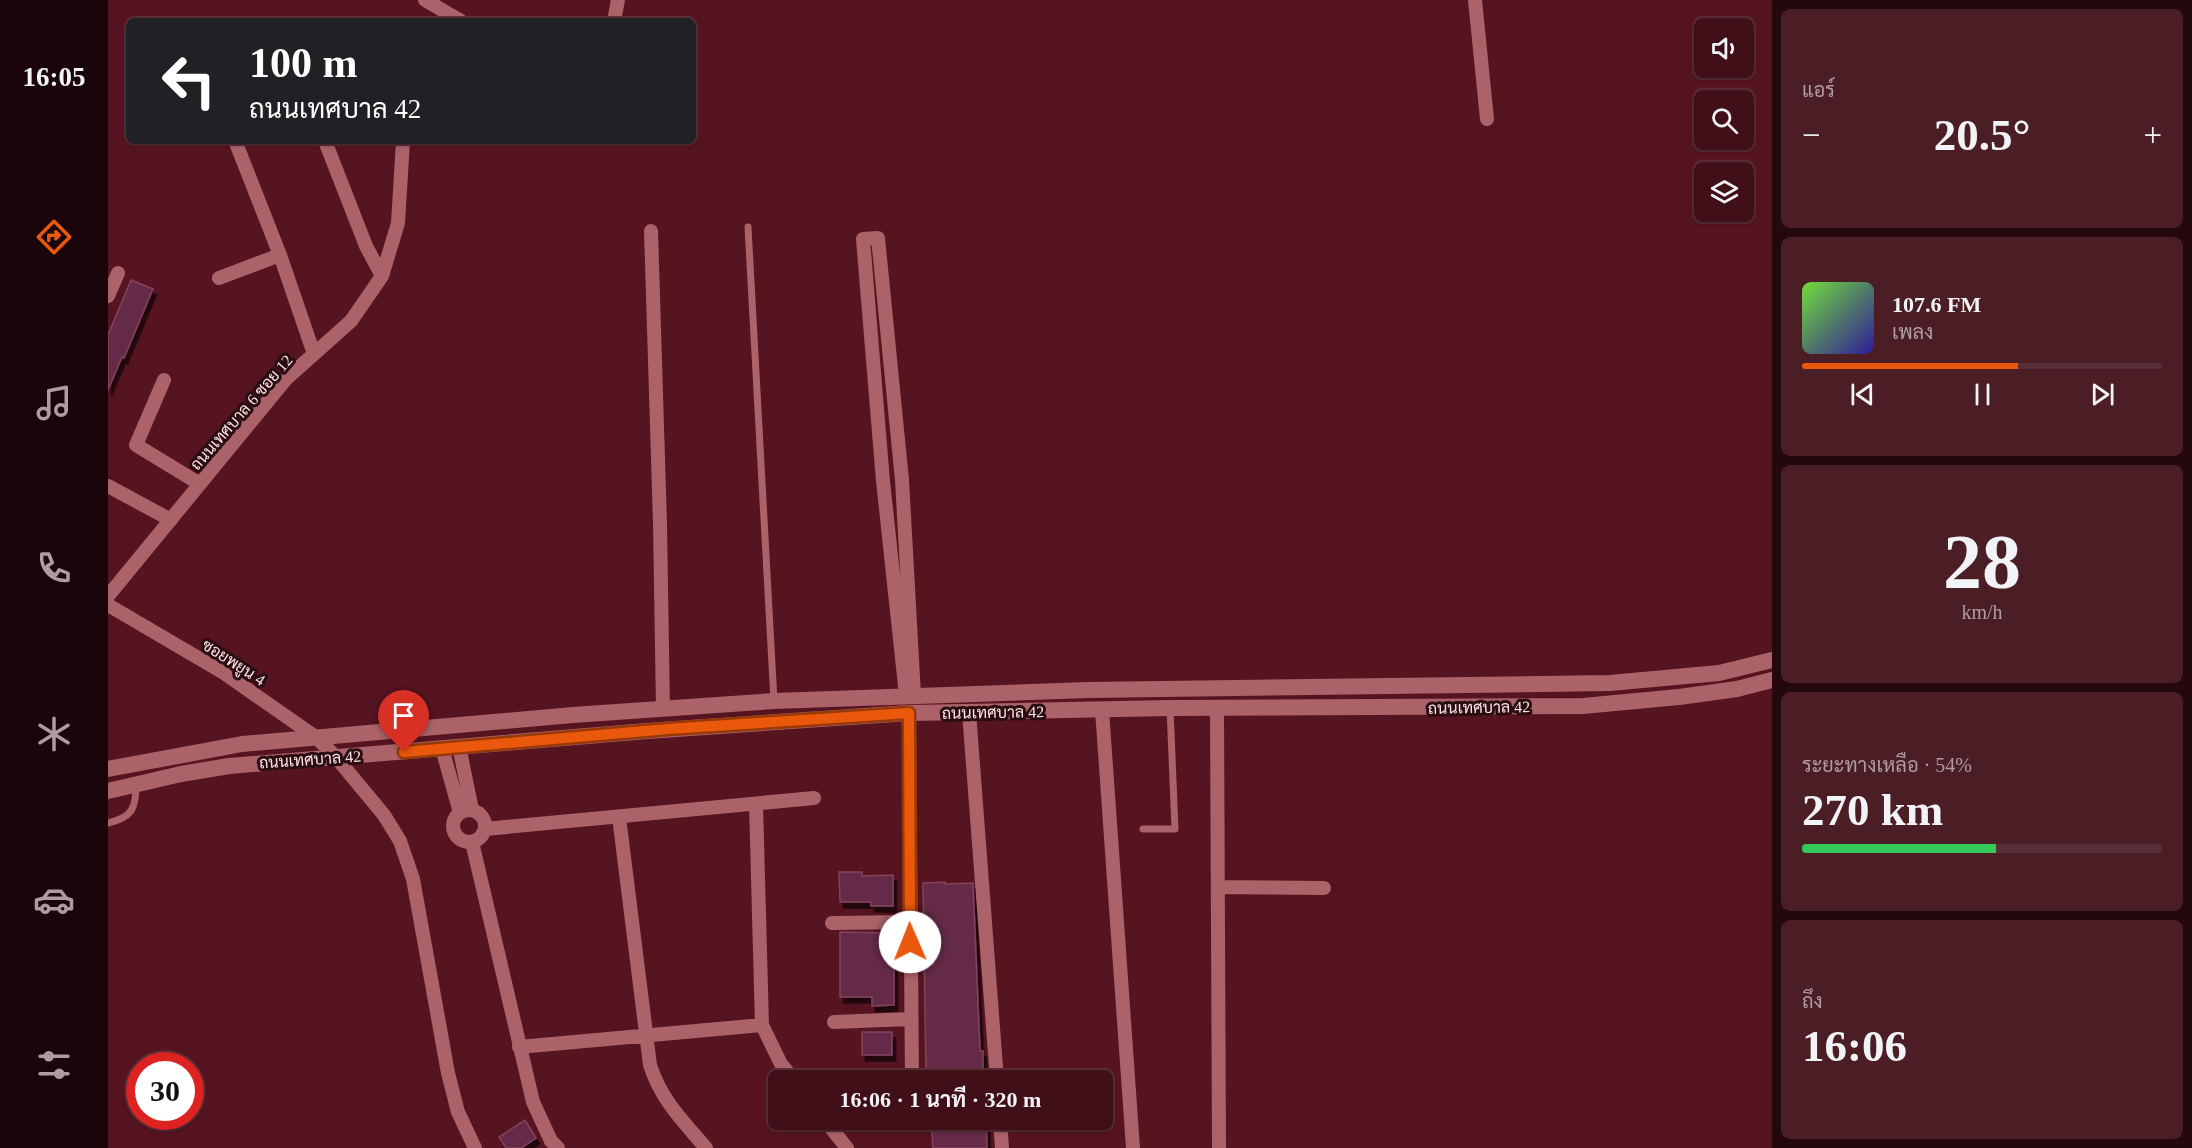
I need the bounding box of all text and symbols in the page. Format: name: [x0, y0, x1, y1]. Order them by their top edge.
map controls: [1694, 18, 1754, 222]
button: sound: [1694, 18, 1754, 78]
text: 100 m: [249, 40, 358, 86]
icon: left: [150, 42, 228, 120]
text: 16:05: [23, 62, 86, 92]
text: แอร์: [1802, 79, 1835, 101]
button: search: [1694, 90, 1754, 150]
text: ถนนเทศบาล 42: [249, 94, 421, 124]
text: 20.5°: [1934, 110, 2030, 160]
text: −: [1802, 117, 1821, 153]
text: +: [2143, 117, 2162, 153]
button: layers: [1694, 162, 1754, 222]
icon: directions: [33, 216, 75, 258]
text: 107.6 FM: [1892, 292, 1981, 317]
text: เพลง: [1892, 321, 1933, 343]
street label: ถนนเทศบาล 6 ซอย 12: [187, 351, 296, 473]
icon: previous: [1846, 378, 1879, 411]
icon: pause: [1966, 378, 1999, 411]
icon: next: [2086, 378, 2119, 411]
icon: music: [33, 382, 75, 424]
text: 28: [1943, 518, 2021, 605]
icon: phone: [33, 547, 75, 589]
text: km/h: [1961, 601, 2003, 623]
street label: ซอยพยูน 4: [198, 636, 268, 691]
pin: [378, 690, 429, 752]
street label: ถนนเทศบาล 42: [1428, 698, 1530, 717]
icon: arrive: [387, 699, 420, 732]
street label: ถนนเทศบาล 42: [942, 703, 1044, 722]
icon: climate: [33, 713, 75, 755]
street label: ถนนเทศบาล 42: [258, 747, 362, 772]
text: ระยะทางเหลือ · 54%: [1802, 754, 1972, 776]
text: 270 km: [1802, 785, 1943, 835]
icon: car: [33, 879, 75, 921]
position arrow: [878, 910, 942, 974]
text: ถึง: [1802, 990, 1823, 1012]
text: 16:06: [1802, 1021, 1907, 1071]
icon: filters: [33, 1044, 75, 1086]
speed limit sign: 30: [126, 1052, 204, 1130]
text: 16:06 · 1 นาที · 320 m: [840, 1087, 1041, 1112]

